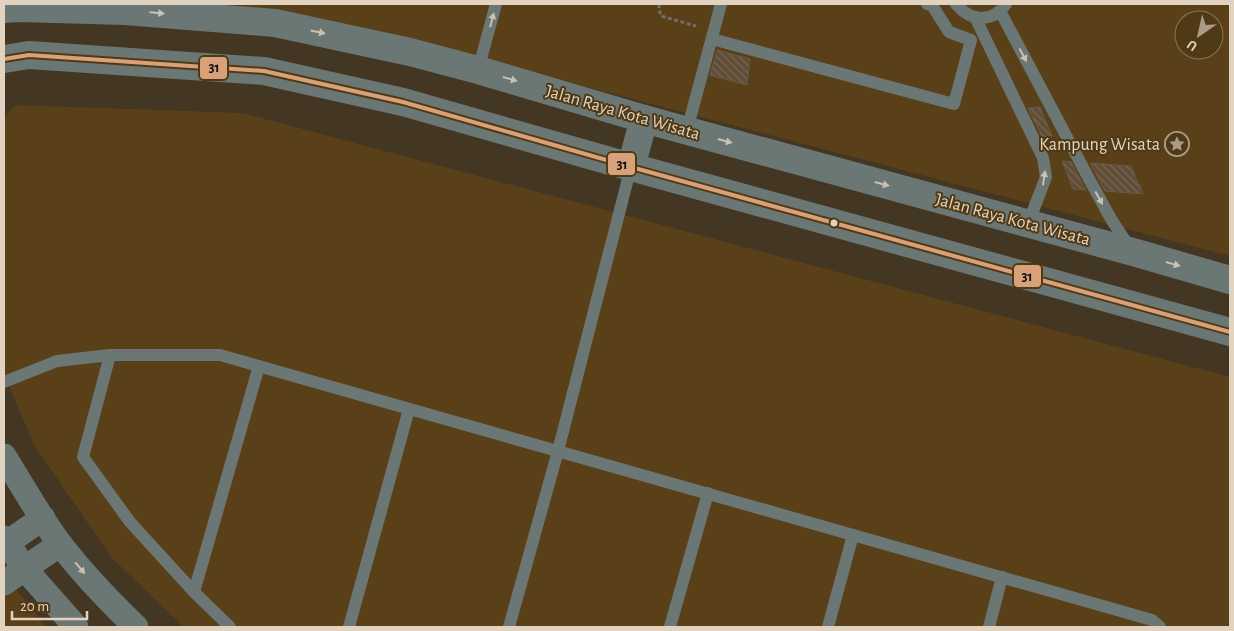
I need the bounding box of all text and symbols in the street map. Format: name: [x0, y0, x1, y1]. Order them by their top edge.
one-way arrow: [150, 10, 166, 18]
north arrow: [1174, 10, 1224, 60]
one-way arrow: [488, 12, 496, 27]
one-way arrow: [311, 29, 327, 37]
text: U: [1185, 37, 1200, 53]
one-way arrow: [1019, 47, 1027, 62]
line badge: 31: [199, 56, 228, 80]
text: 31: [208, 61, 220, 75]
one-way arrow: [503, 76, 518, 84]
street label: Jalan Raya Kota Wisata: [544, 82, 702, 144]
place icon: Kampung Wisata: [1164, 131, 1190, 157]
place label: Kampung Wisata: [1039, 136, 1160, 154]
one-way arrow: [718, 137, 733, 145]
line badge: 31: [607, 152, 636, 176]
text: 31: [616, 158, 628, 172]
one-way arrow: [1040, 170, 1048, 186]
one-way arrow: [874, 180, 889, 188]
street label: Jalan Raya Kota Wisata: [933, 191, 1092, 249]
one-way arrow: [1095, 191, 1104, 205]
unlabelled marker: [829, 218, 839, 228]
one-way arrow: [1166, 260, 1181, 268]
line badge: 31: [1013, 264, 1042, 288]
text: 31: [1021, 270, 1033, 284]
one-way arrow: [75, 561, 86, 574]
scale bar: [12, 588, 88, 620]
text: 20 m: [20, 599, 49, 614]

